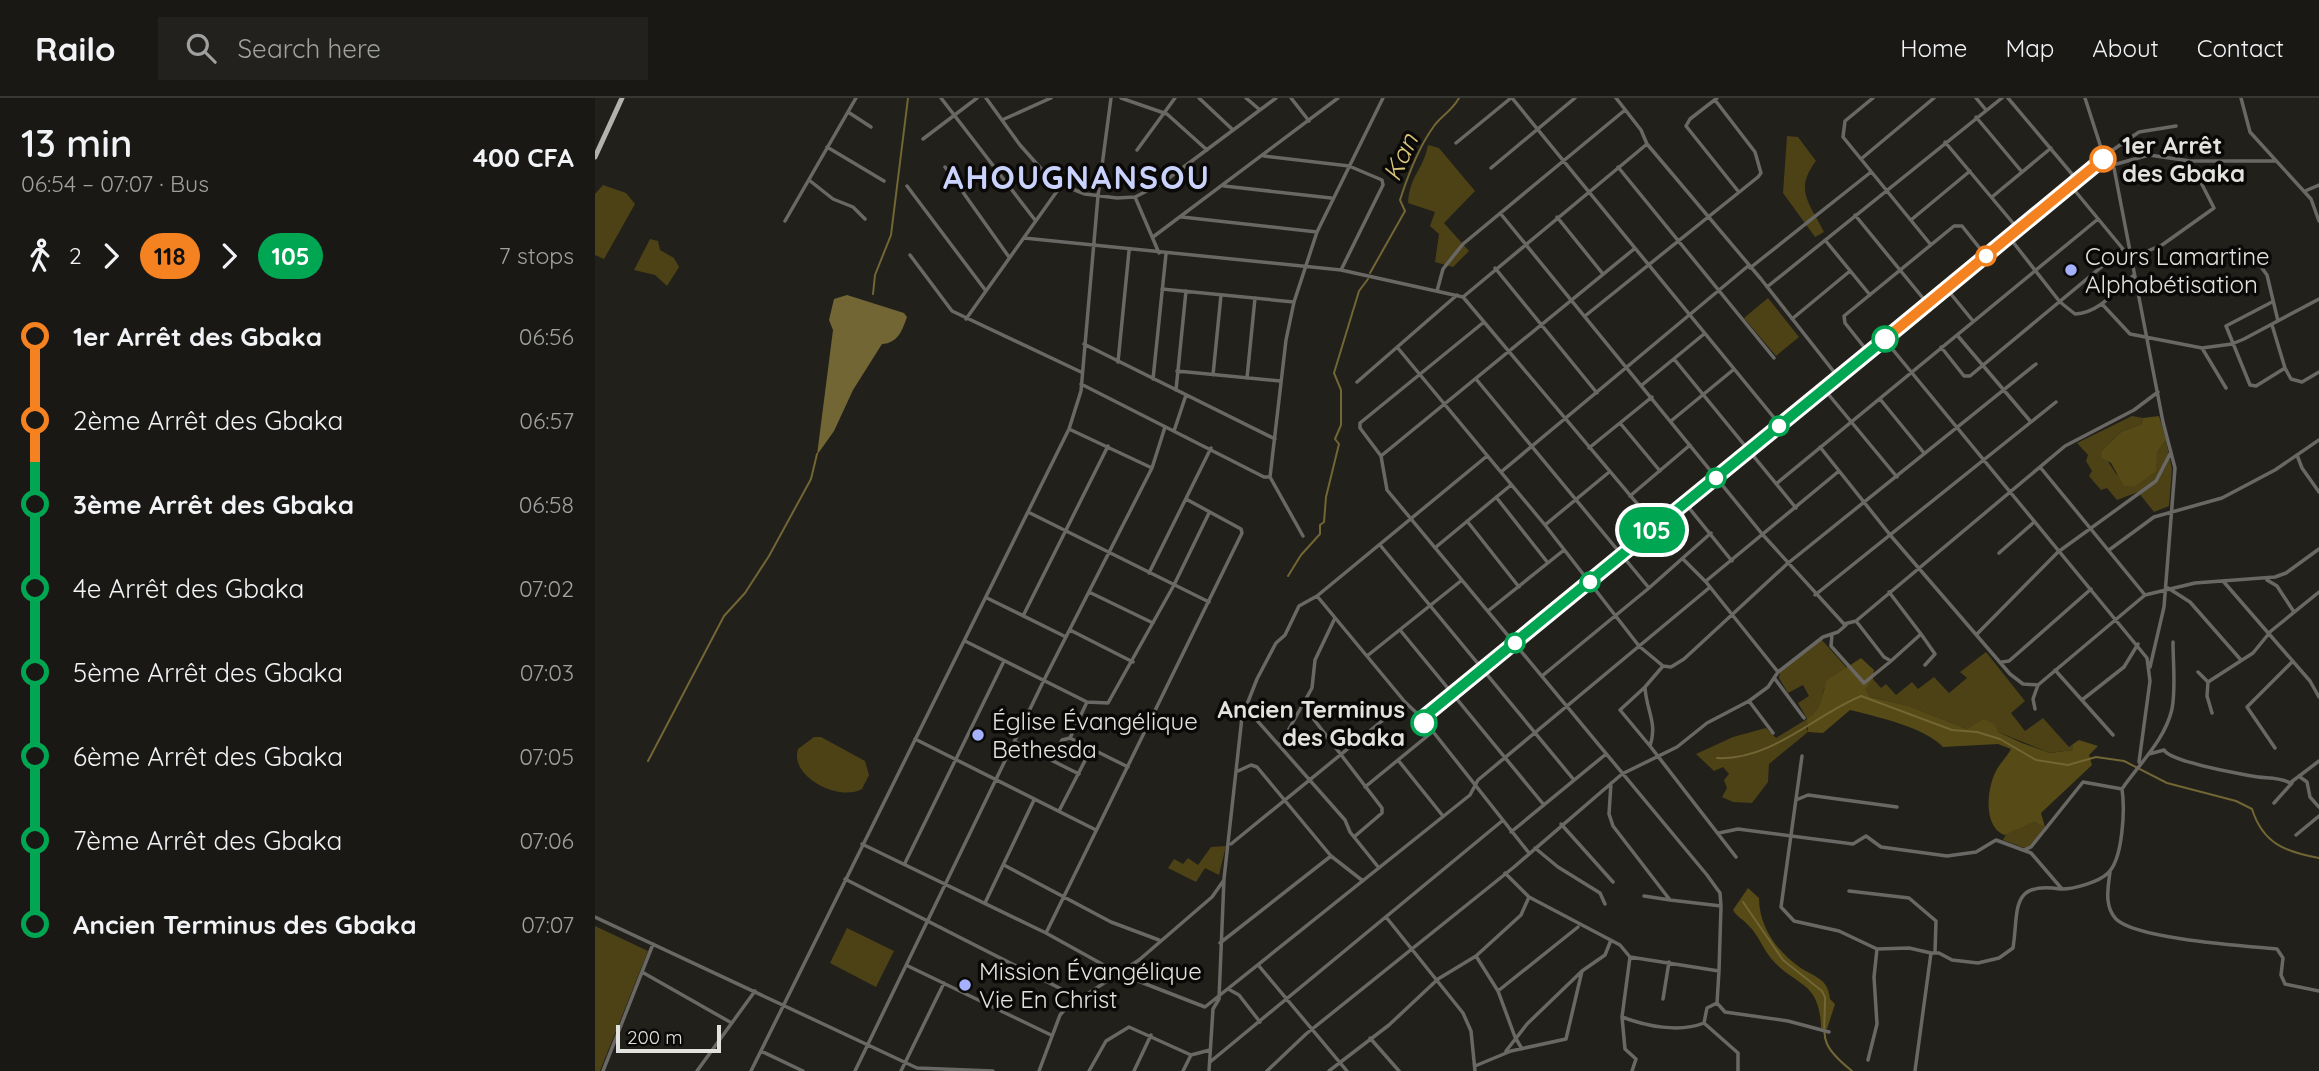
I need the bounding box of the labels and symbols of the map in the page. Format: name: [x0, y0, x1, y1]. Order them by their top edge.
water label: Kan: [1375, 127, 1426, 186]
place label: 1er Arrêt des Gbaka: [2122, 130, 2245, 188]
marker: 1er Arrêt des Gbaka: [2090, 146, 2116, 172]
district label: AHOUGNANSOU: [943, 157, 1211, 197]
place label: Cours Lamartine Alphabétisation: [2085, 241, 2270, 299]
unlabelled marker: [1976, 246, 1996, 266]
marker: Cours Lamartine Alphabétisation: [2063, 262, 2079, 278]
unlabelled marker: [1872, 326, 1898, 352]
unlabelled marker: [1769, 416, 1789, 436]
unlabelled marker: [1706, 468, 1726, 488]
line badge: 105: [1612, 507, 1692, 553]
unlabelled marker: [1580, 572, 1600, 592]
unlabelled marker: [1505, 633, 1525, 653]
place label: Ancien Terminus des Gbaka: [1218, 694, 1405, 752]
place label: Église Évangélique Bethesda: [992, 706, 1198, 764]
marker: Ancien Terminus des Gbaka: [1411, 710, 1437, 736]
marker: Église Évangélique Bethesda: [970, 727, 986, 743]
place label: Mission Évangélique Vie En Christ: [979, 956, 1202, 1014]
marker: Mission Évangélique Vie En Christ: [957, 977, 973, 993]
scale bar: [616, 1022, 721, 1054]

